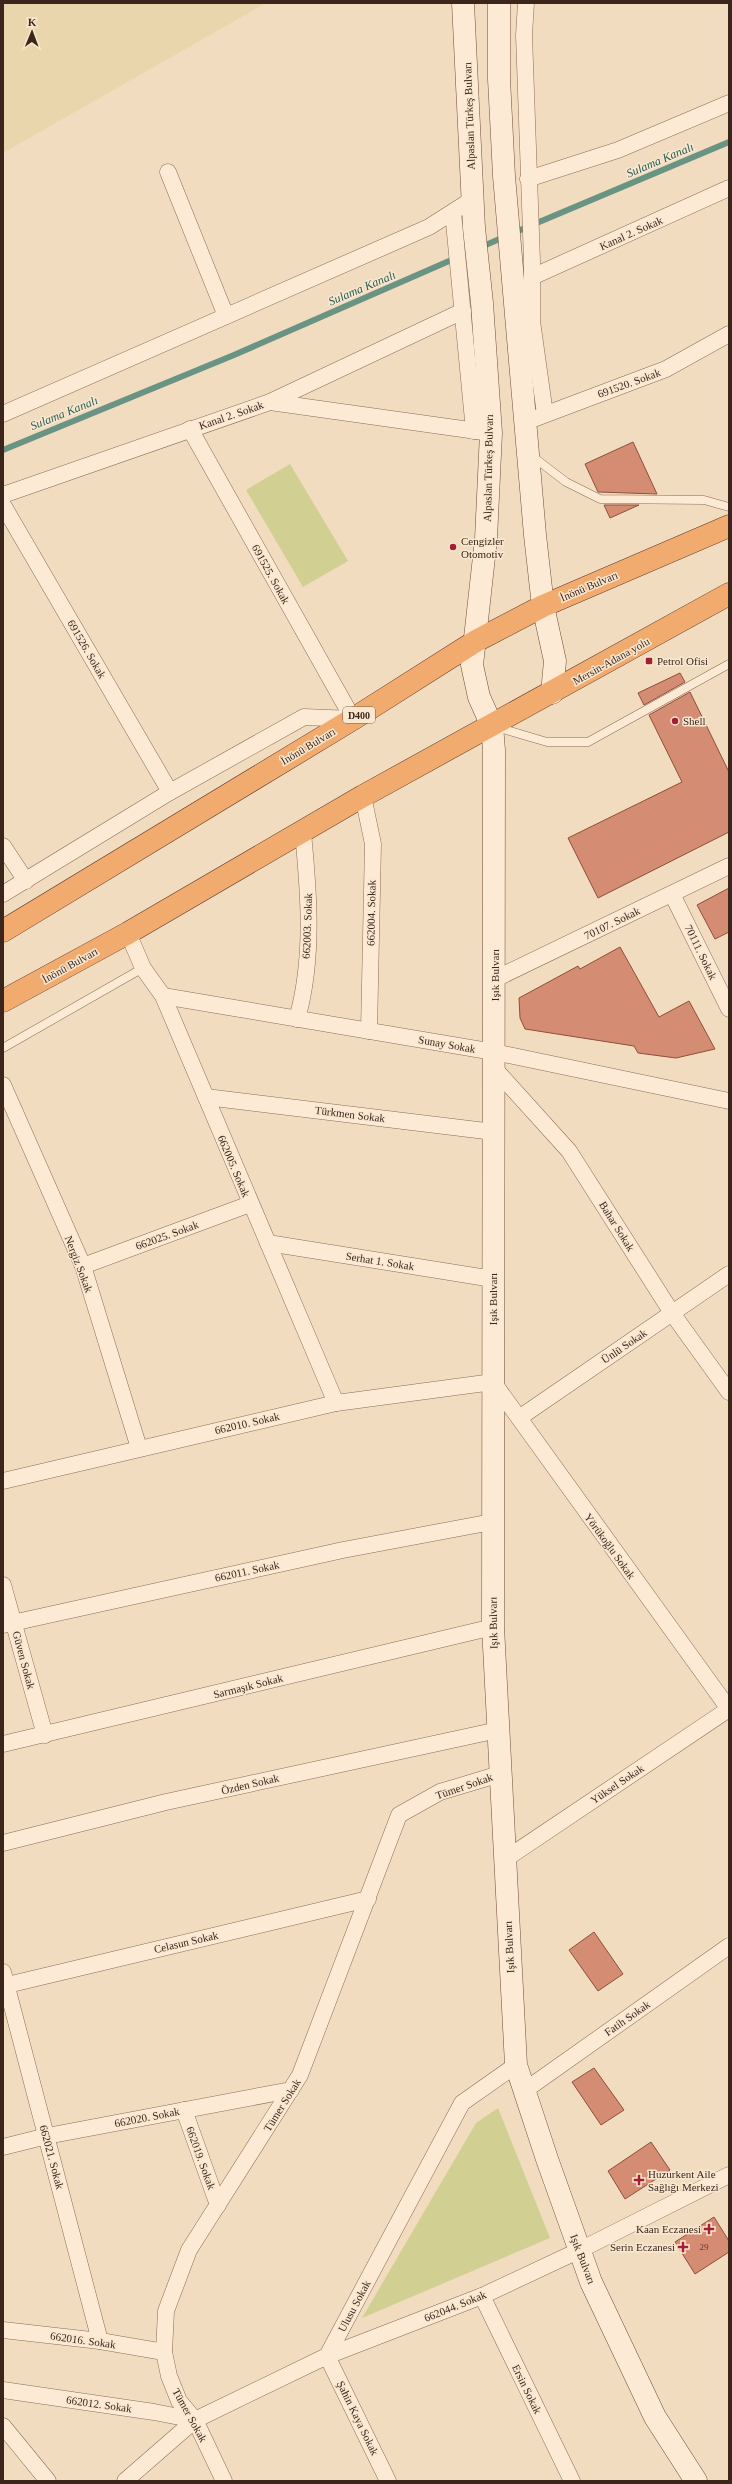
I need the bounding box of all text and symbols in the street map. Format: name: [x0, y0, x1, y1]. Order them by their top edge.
north arrow: [12, 12, 52, 52]
text: K: [28, 16, 37, 28]
street label: Alpaslan Türkeş Bulvarı: [461, 62, 477, 170]
water label: Sulama Kanalı: [624, 140, 696, 180]
street label: Kanal 2. Sokak: [598, 214, 665, 252]
water label: Sulama Kanalı: [326, 268, 398, 308]
street label: 691520. Sokak: [596, 366, 663, 400]
water label: Sulama Kanalı: [28, 393, 100, 433]
street label: Kanal 2. Sokak: [197, 398, 265, 432]
street label: Alpaslan Türkeş Bulvarı: [481, 414, 495, 522]
place label: Cengizler Otomotiv: [461, 535, 504, 560]
street label: 691525. Sokak: [250, 542, 292, 606]
marker: Cengizler Otomotiv: [448, 542, 458, 552]
street label: İnönü Bulvarı: [558, 568, 620, 604]
street label: 691526. Sokak: [65, 617, 109, 681]
street label: Mersin-Adana yolu: [571, 635, 652, 687]
place label: Petrol Ofisi: [657, 655, 708, 667]
marker: Petrol Ofisi: [644, 656, 654, 666]
road number: D400: [343, 707, 375, 723]
place label: Shell: [683, 715, 706, 727]
marker: Shell: [670, 716, 680, 726]
street label: İnönü Bulvarı: [279, 725, 337, 767]
street label: 662004. Sokak: [364, 879, 378, 946]
street label: 662003. Sokak: [300, 892, 314, 959]
street label: 70107. Sokak: [582, 904, 642, 942]
street label: 70111. Sokak: [683, 923, 720, 982]
street label: İnönü Bulvarı: [40, 945, 100, 985]
street label: Işık Bulvarı: [489, 949, 501, 1001]
street label: Sunay Sokak: [418, 1033, 477, 1055]
street label: Türkmen Sokak: [314, 1104, 386, 1124]
street label: 662005. Sokak: [216, 1133, 253, 1199]
street label: Bahar Sokak: [597, 1199, 637, 1254]
street label: 662025. Sokak: [134, 1218, 201, 1252]
street label: Nergiz Sokak: [63, 1234, 96, 1295]
street label: Serhat 1. Sokak: [345, 1250, 416, 1272]
street label: Işık Bulvarı: [487, 1273, 499, 1325]
street label: Ünlü Sokak: [599, 1326, 649, 1366]
street label: 662010. Sokak: [213, 1410, 281, 1436]
street label: Yörükoğlu Sokak: [582, 1511, 638, 1581]
street label: 662011. Sokak: [214, 1558, 281, 1584]
street label: Işık Bulvarı: [487, 1597, 499, 1649]
street label: Güven Sokak: [10, 1630, 38, 1691]
street label: Sarmaşık Sokak: [212, 1671, 284, 1700]
street label: Yüksel Sokak: [588, 1762, 646, 1806]
street label: Tümer Sokak: [434, 1770, 495, 1801]
street label: Özden Sokak: [220, 1771, 281, 1796]
street label: Işık Bulvarı: [502, 1921, 516, 1973]
street label: Celasun Sokak: [153, 1929, 220, 1955]
street label: Fatih Sokak: [602, 1998, 652, 2038]
street label: Tümer Sokak: [261, 2076, 303, 2133]
street label: 662020. Sokak: [113, 2105, 181, 2129]
street label: 662021. Sokak: [38, 2124, 66, 2191]
street label: 662019. Sokak: [184, 2125, 218, 2192]
place label: Huzurkent Aile Sağlığı Merkezi: [648, 2168, 719, 2193]
marker: Huzurkent Aile Sağlığı Merkezi: [633, 2174, 645, 2186]
place label: Kaan Eczanesi: [636, 2223, 701, 2235]
marker: Kaan Eczanesi: [704, 2224, 714, 2234]
street label: Işık Bulvarı: [568, 2232, 598, 2286]
place label: Serin Eczanesi: [610, 2241, 675, 2253]
marker: Serin Eczanesi: [678, 2242, 688, 2252]
house number: 29: [700, 2242, 709, 2252]
street label: Ulusu Sokak: [335, 2278, 373, 2334]
street label: 662044. Sokak: [422, 2288, 488, 2324]
street label: 662016. Sokak: [49, 2329, 117, 2351]
street label: Ersin Sokak: [510, 2362, 544, 2416]
street label: Şahin Kaya Sokak: [335, 2379, 381, 2458]
street label: Tümer Sokak: [170, 2386, 210, 2444]
street label: 662012. Sokak: [65, 2393, 133, 2415]

